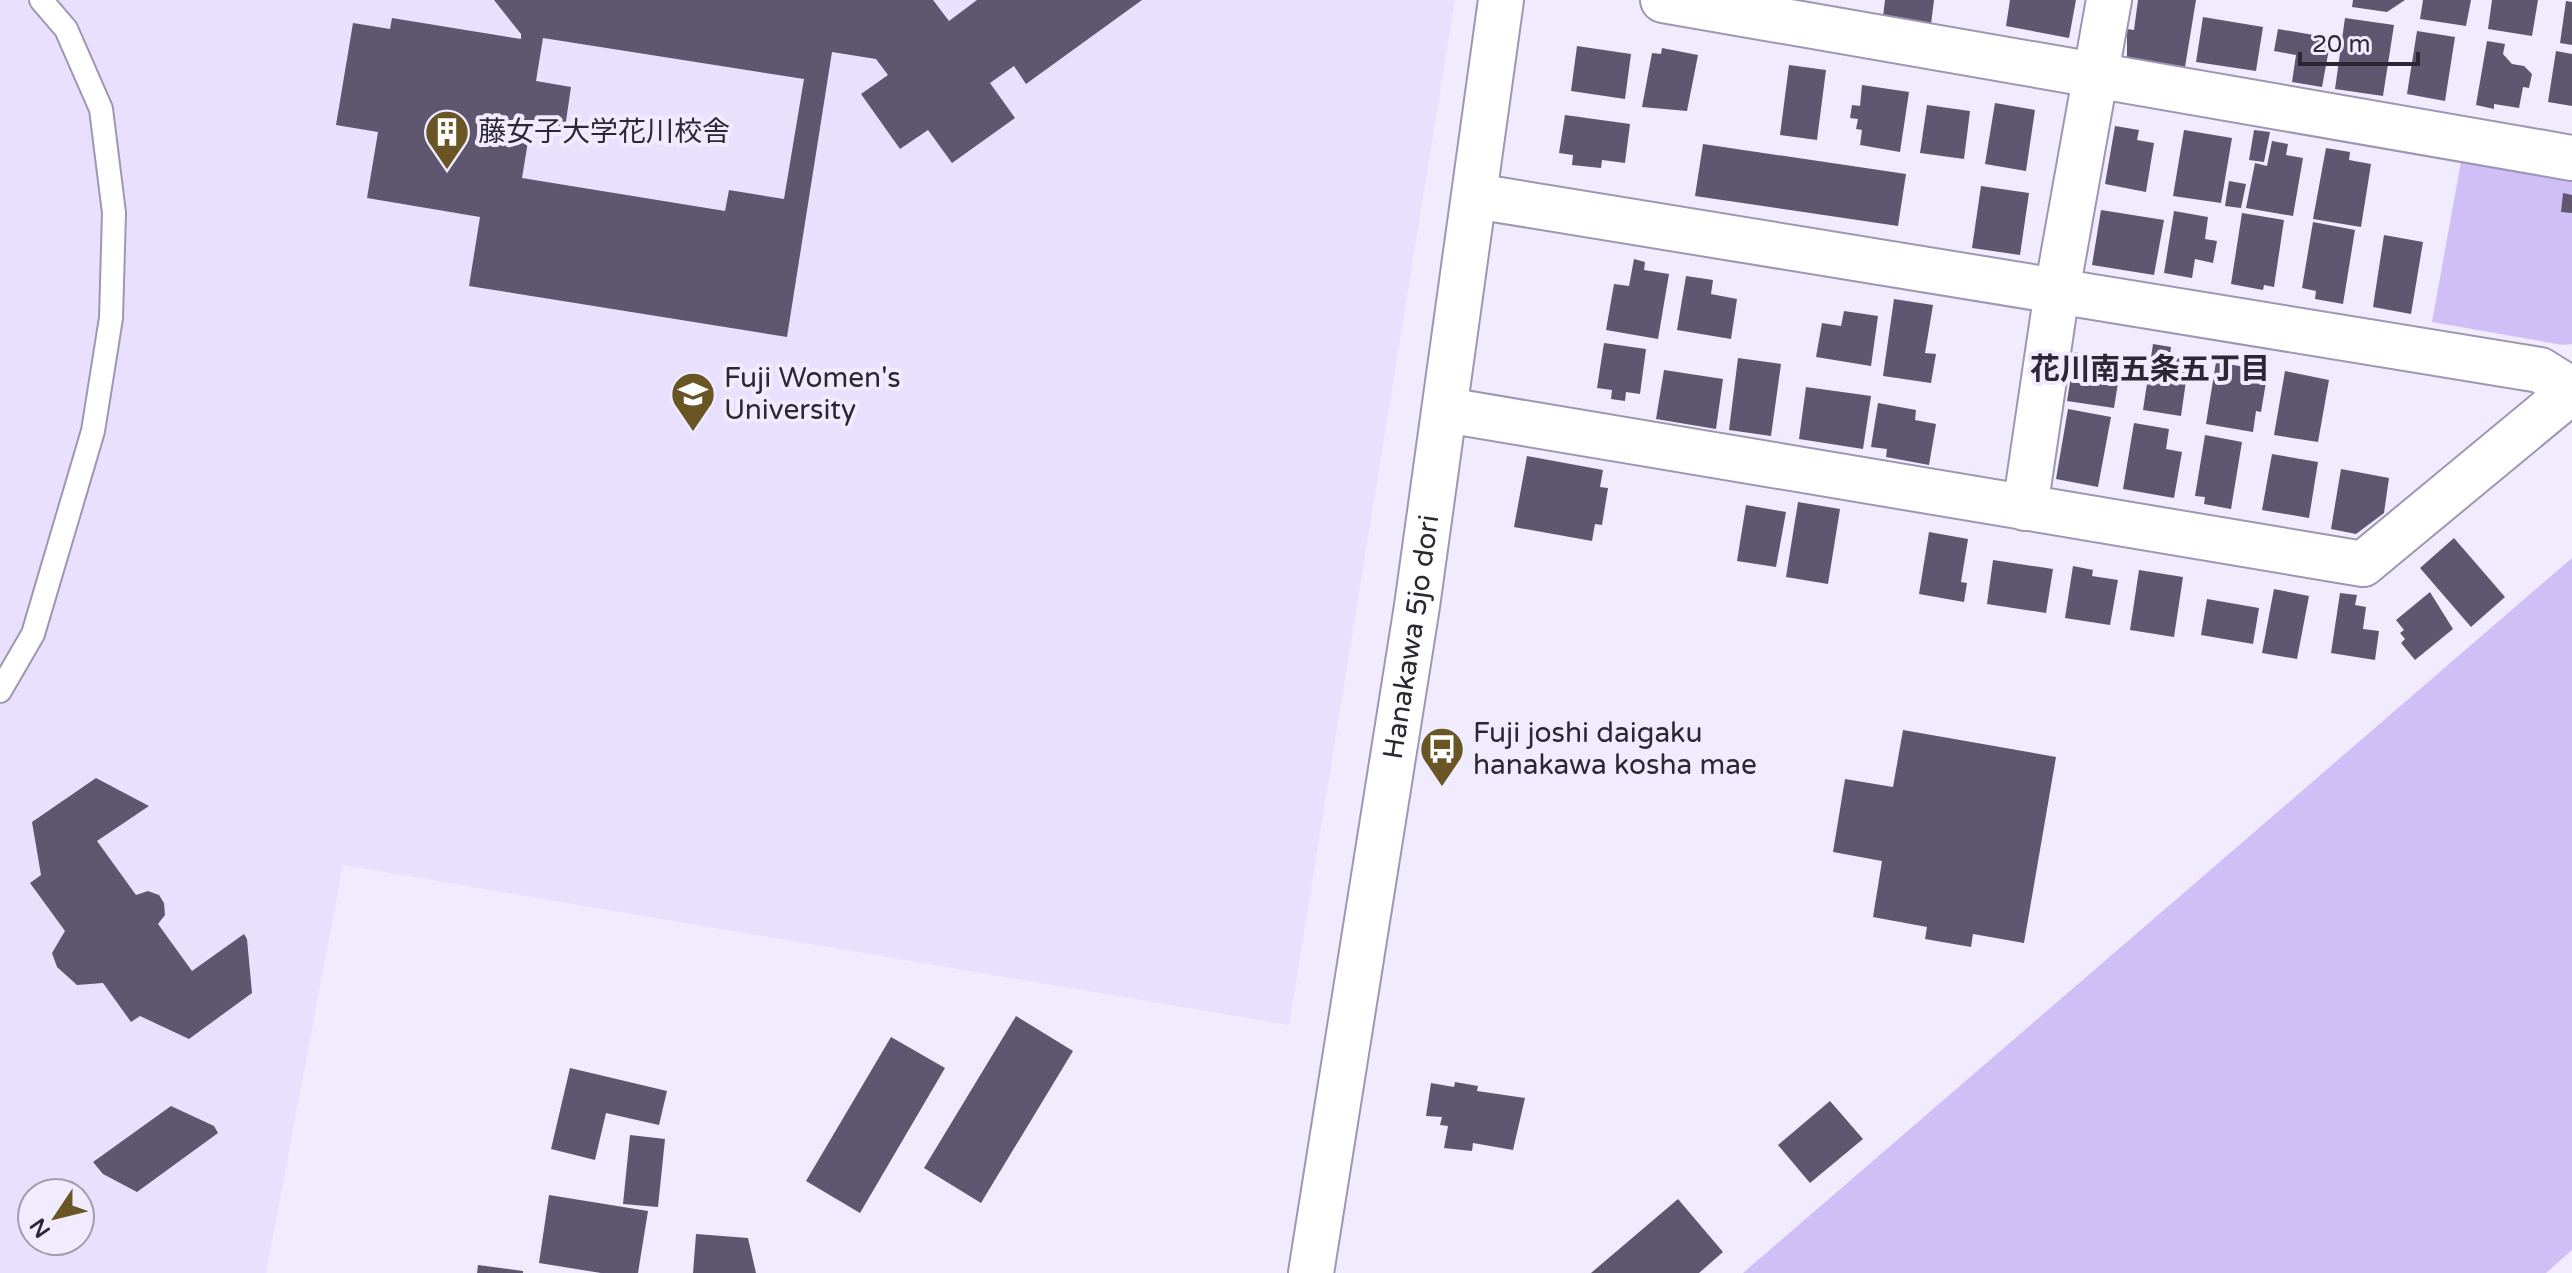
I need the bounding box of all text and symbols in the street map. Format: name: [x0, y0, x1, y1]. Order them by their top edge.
scale bar: [2300, 16, 2418, 66]
text: 20 m: [2312, 30, 2370, 59]
building icon: 藤女子大学花川校舎: [423, 108, 471, 171]
place label: 藤女子大学花川校舎: [478, 115, 730, 149]
district label: 花川南五条五丁目: [2030, 351, 2270, 388]
place label: Fuji Women's University: [724, 361, 901, 427]
school or university icon: Fuji Women's University: [669, 370, 717, 433]
street label: Hanakawa 5jo dori: [1376, 513, 1446, 761]
place label: Fuji joshi daigaku hanakawa kosha mae: [1473, 716, 1757, 782]
bus stop icon: Fuji joshi daigaku hanakawa kosha mae: [1418, 725, 1466, 788]
north arrow: [16, 1177, 96, 1257]
text: N: [25, 1213, 56, 1243]

